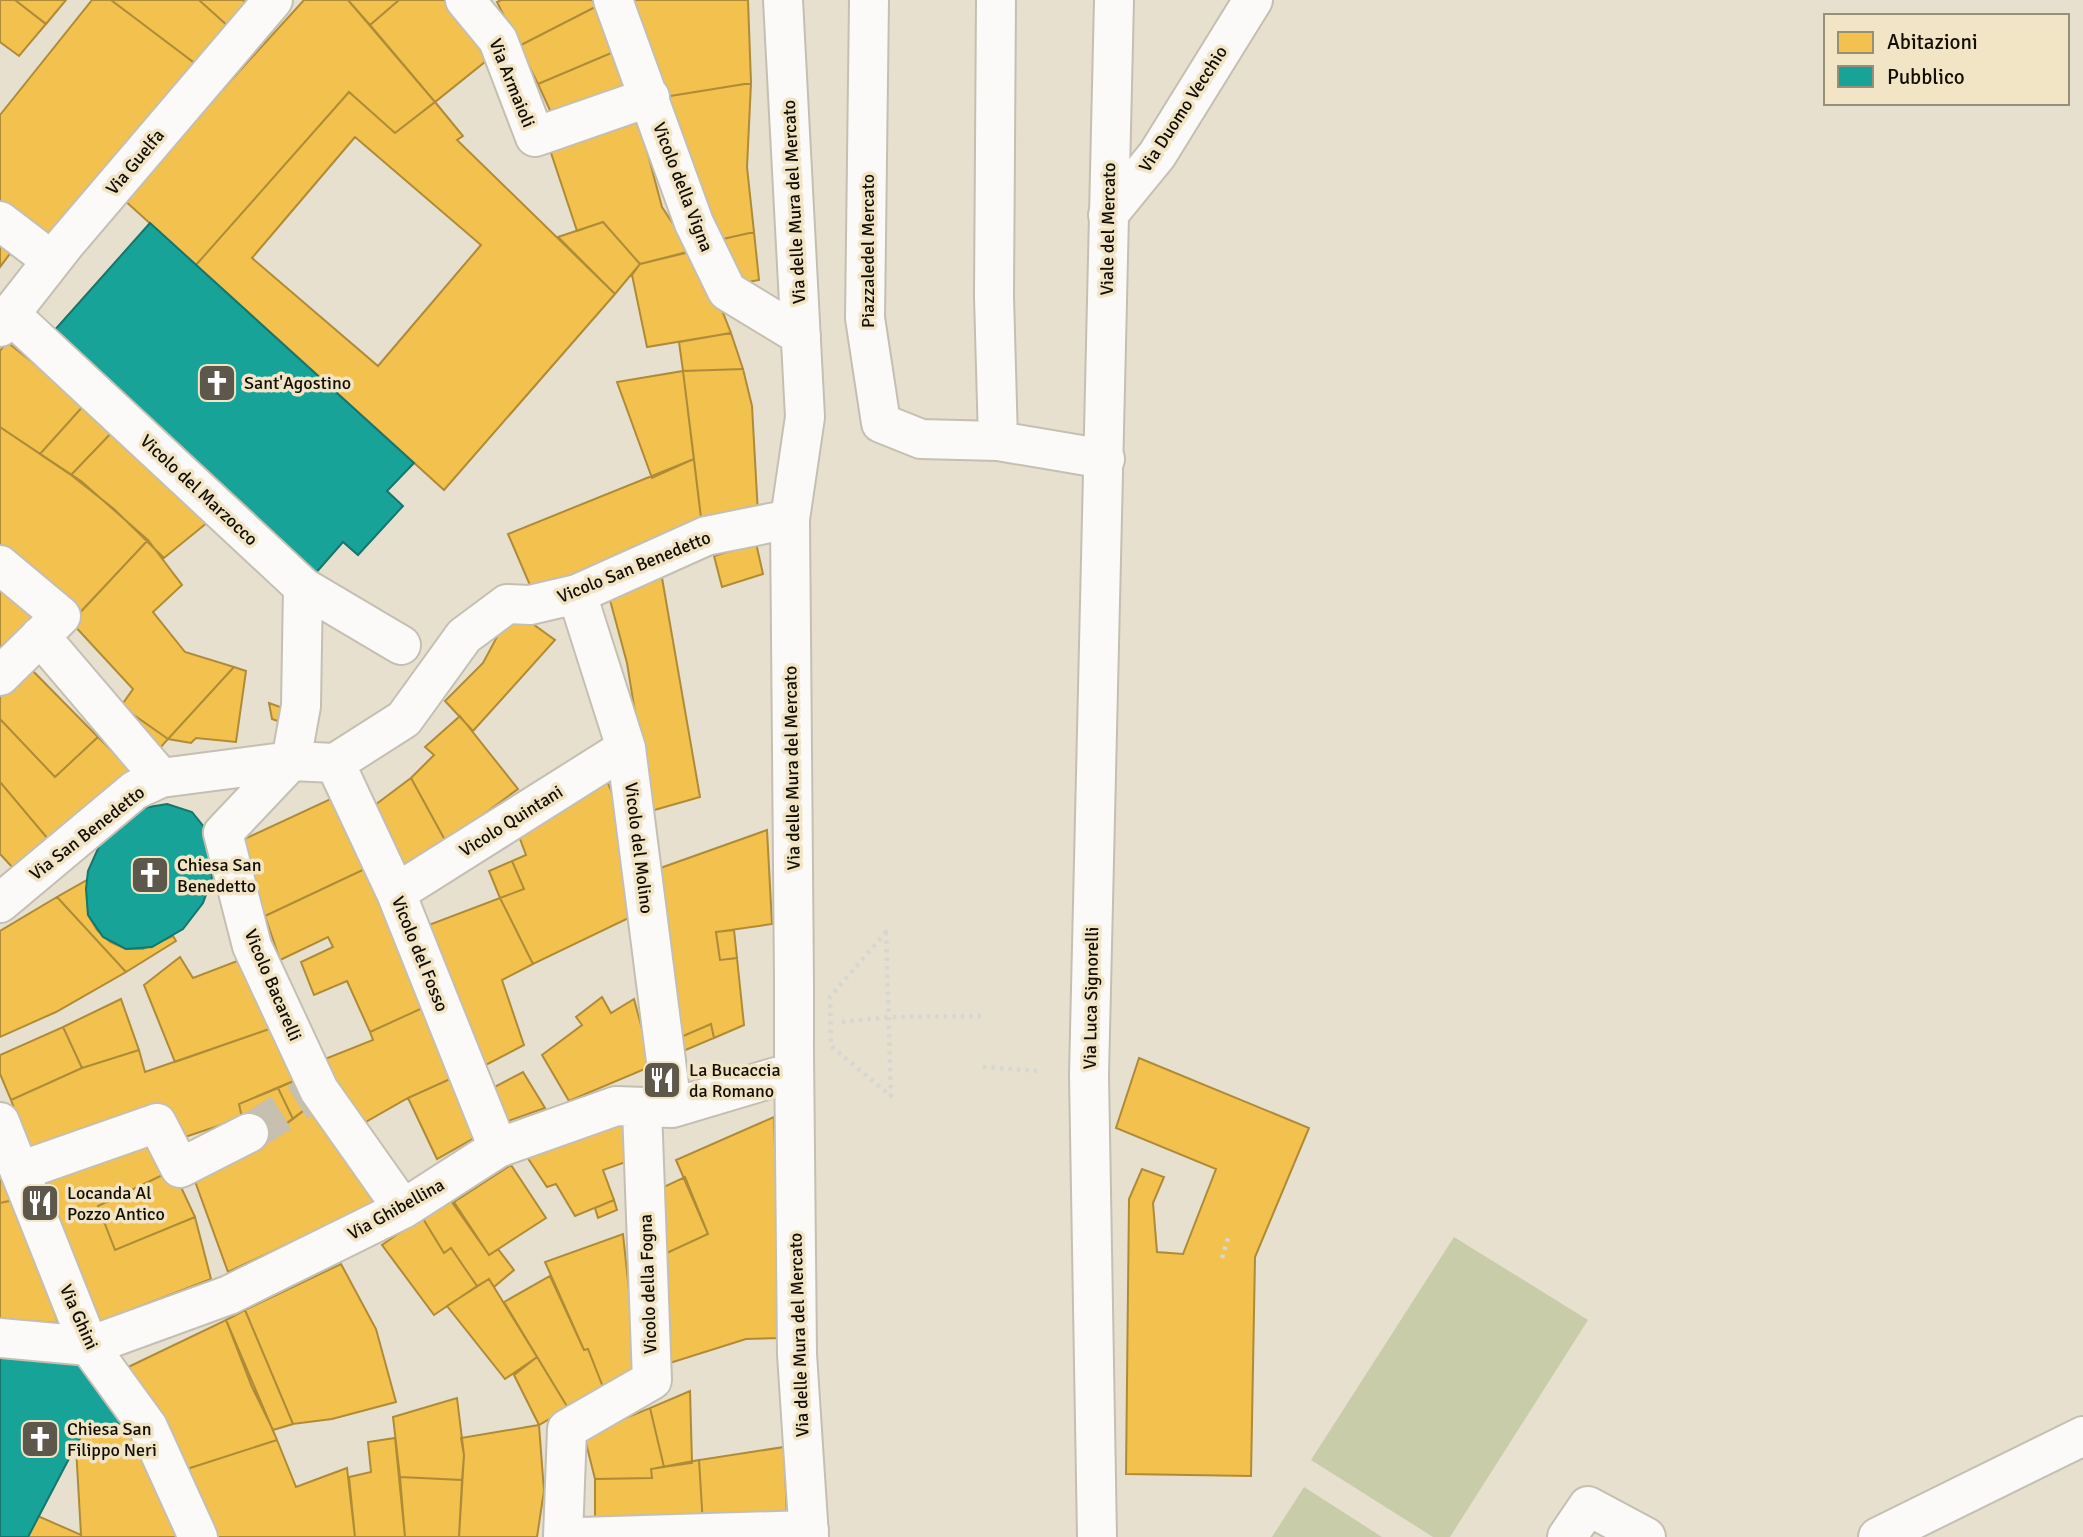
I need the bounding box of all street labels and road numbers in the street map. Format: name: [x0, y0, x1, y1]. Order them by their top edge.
street label: Via Armaioli: [484, 35, 540, 131]
street label: Via Duomo Vecchio: [1134, 42, 1232, 176]
street label: Via delle Mura del Mercato: [778, 99, 810, 305]
street label: Vicolo della Vigna: [648, 119, 718, 255]
street label: Via Guelfa: [101, 125, 169, 199]
street label: Viale del Mercato: [1096, 162, 1120, 296]
street label: Piazzaledel Mercato: [857, 174, 879, 328]
street label: Vicolo del Marzocco: [136, 430, 262, 550]
street label: Vicolo San Benedetto: [554, 526, 714, 608]
street label: Via delle Mura del Mercato: [779, 666, 805, 870]
street label: Vicolo Quintani: [455, 780, 567, 862]
street label: Via San Benedetto: [25, 781, 149, 885]
street label: Vicolo del Molino: [620, 781, 658, 915]
street label: Vicolo del Fosso: [387, 893, 453, 1015]
street label: Vicolo Bacarelli: [240, 926, 306, 1044]
street label: Via Luca Signorelli: [1079, 926, 1103, 1070]
street label: Via Ghibellina: [344, 1173, 448, 1245]
street label: Vicolo della Fogna: [635, 1214, 661, 1354]
street label: Via delle Mura del Mercato: [784, 1232, 814, 1438]
street label: Via Ghini: [55, 1281, 103, 1353]

